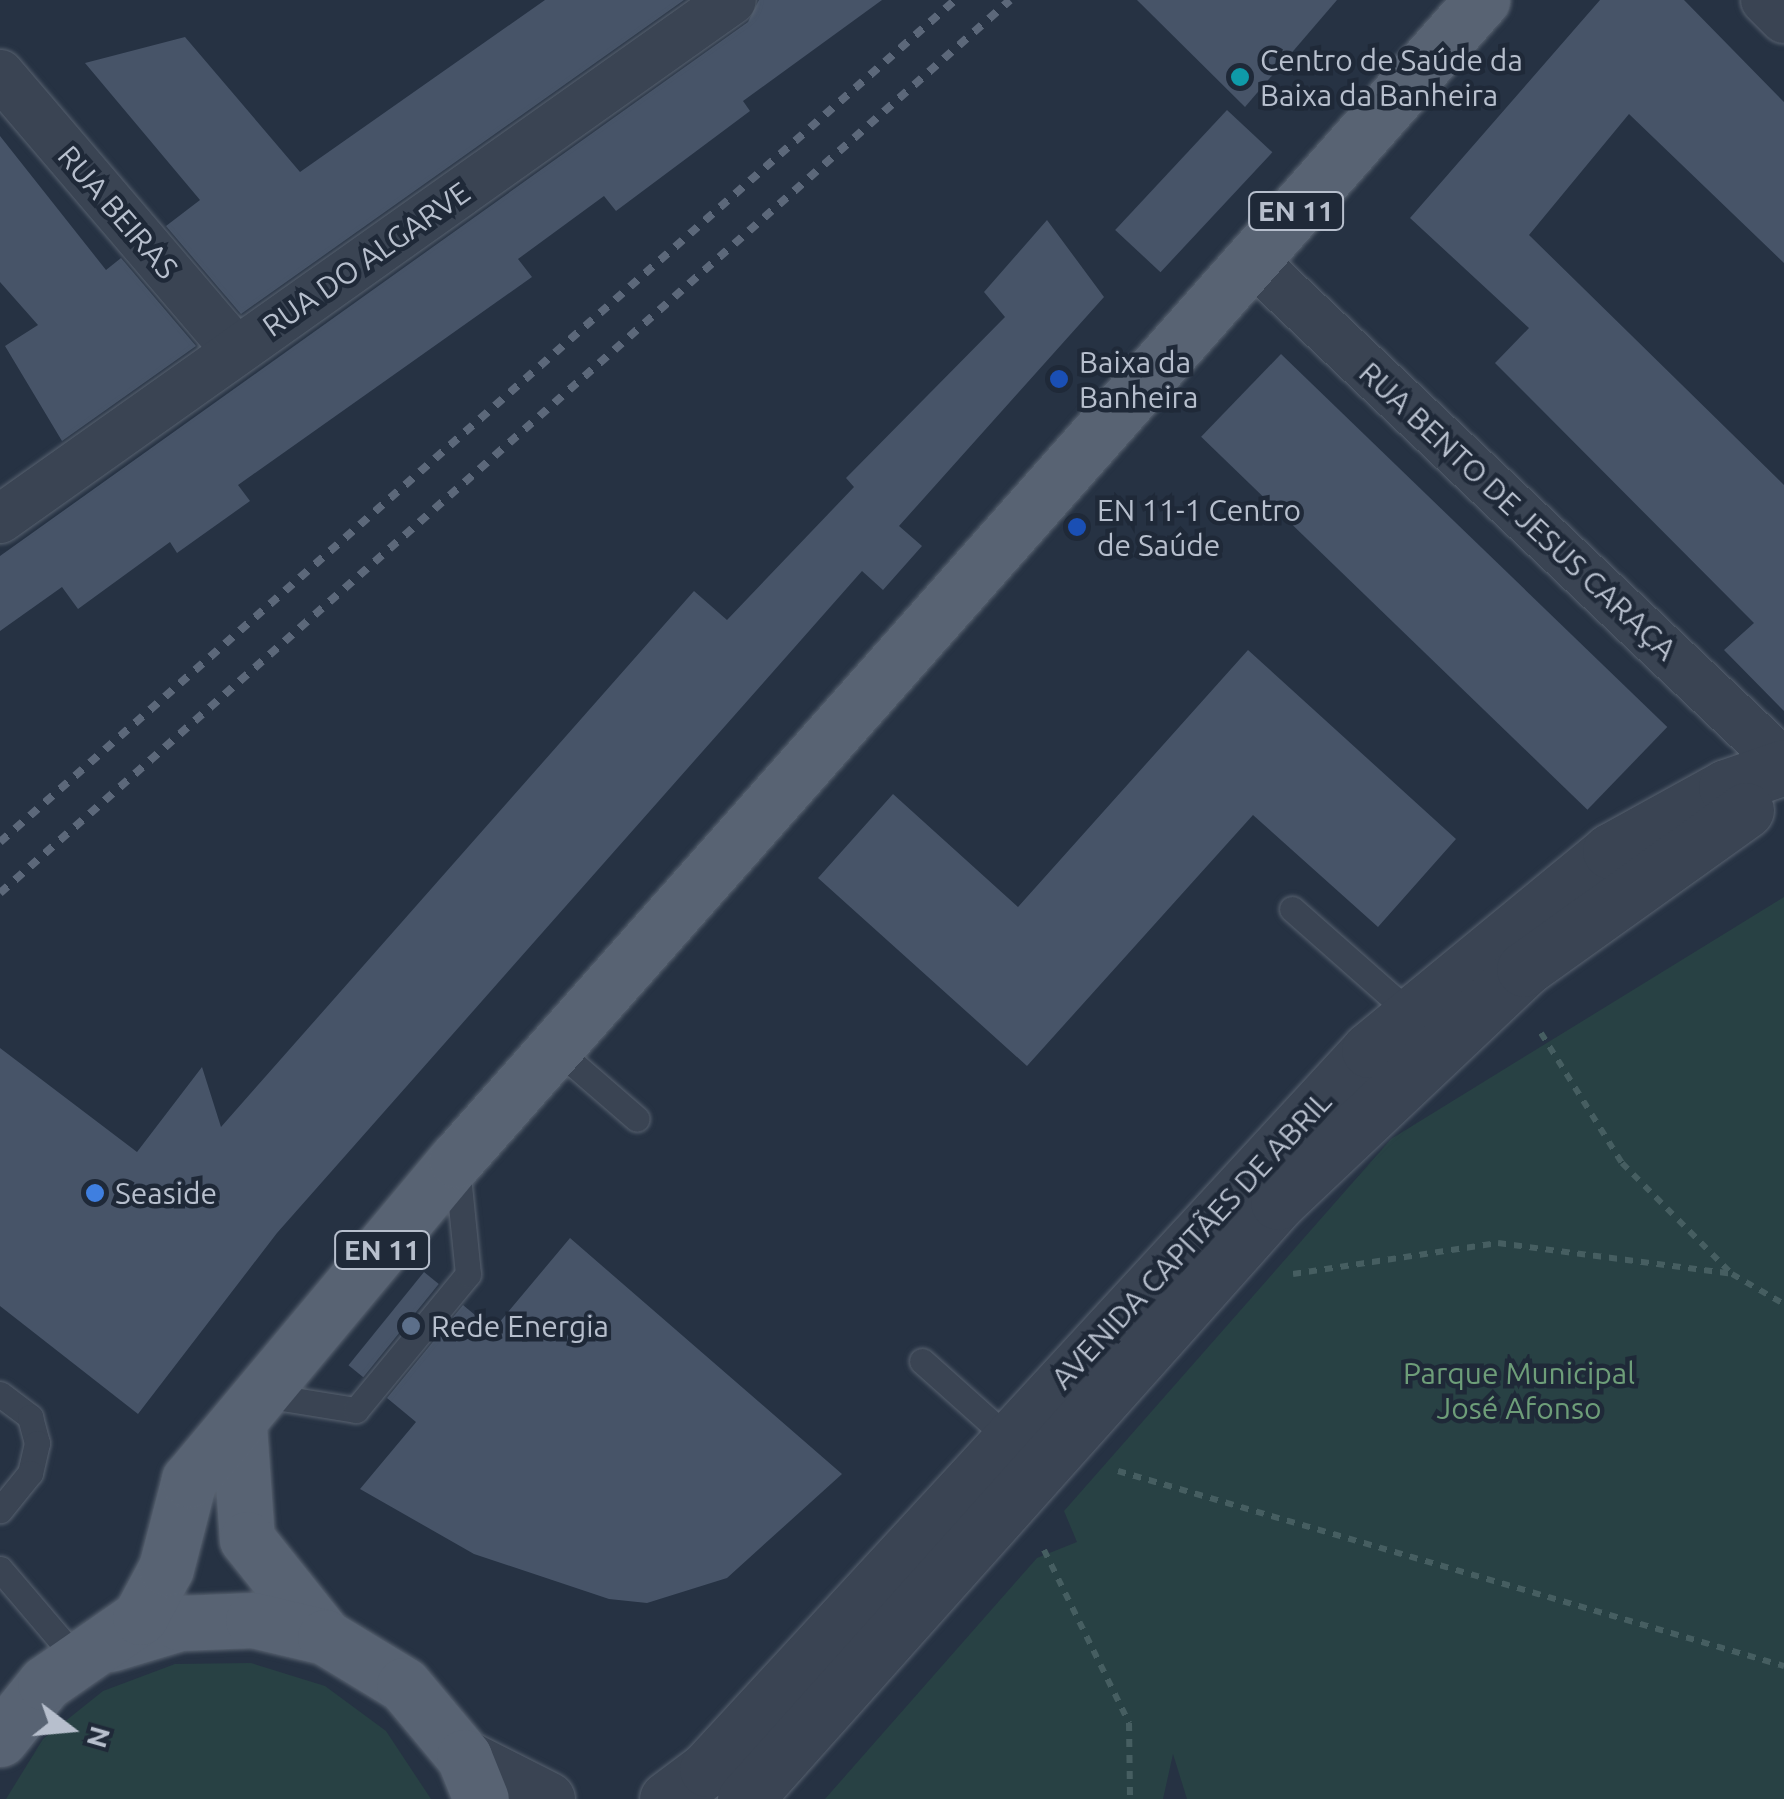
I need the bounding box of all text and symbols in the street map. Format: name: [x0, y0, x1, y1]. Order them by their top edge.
place label: Centro de Saúde da Baixa da Banheira: [1260, 42, 1523, 112]
marker: Centro de Saúde da Baixa da Banheira: [1229, 66, 1251, 88]
street label: RUA BEIRAS: [51, 138, 185, 286]
street label: RUA DO ALGARVE: [256, 174, 476, 344]
road number: EN 11: [1246, 188, 1346, 234]
place label: Baixa da Banheira: [1079, 344, 1198, 414]
street label: RUA BENTO DE JESUS CARAÇA: [1352, 355, 1684, 667]
marker: Baixa da Banheira: [1048, 368, 1070, 390]
place label: EN 11-1 Centro de Saúde: [1097, 492, 1301, 562]
marker: EN 11-1 Centro de Saúde: [1066, 516, 1088, 538]
street label: AVENIDA CAPITÃES DE ABRIL: [1044, 1084, 1338, 1396]
place label: Seaside: [115, 1175, 217, 1211]
marker: Seaside: [84, 1182, 106, 1204]
road number: EN 11: [332, 1227, 432, 1273]
place label: Rede Energia: [431, 1308, 609, 1344]
marker: Rede Energia: [400, 1315, 422, 1337]
park label: Parque Municipal José Afonso: [1403, 1355, 1635, 1426]
north arrow: [20, 1679, 120, 1779]
text: N: [82, 1723, 117, 1752]

